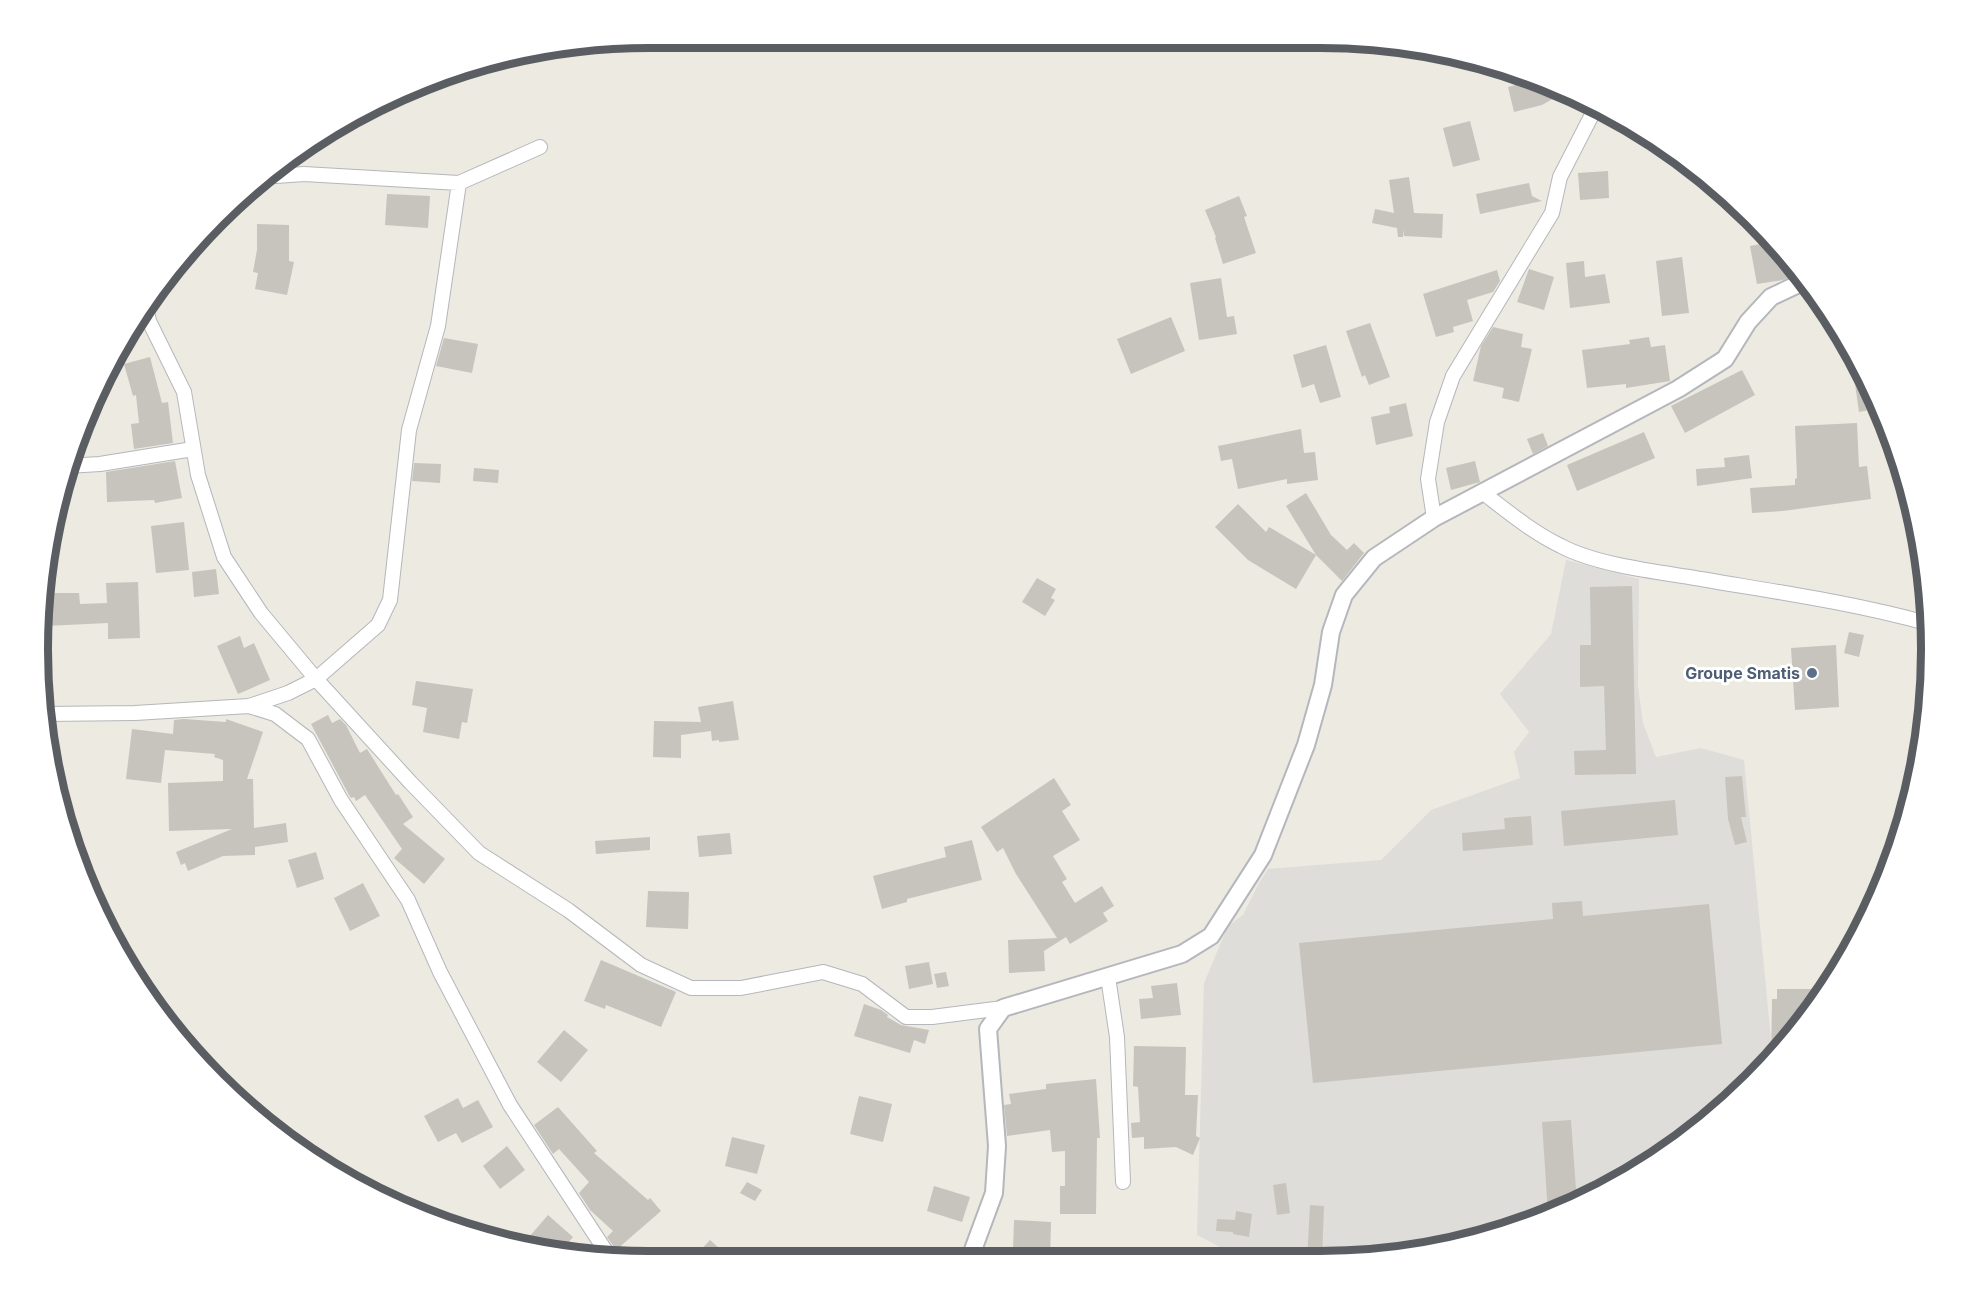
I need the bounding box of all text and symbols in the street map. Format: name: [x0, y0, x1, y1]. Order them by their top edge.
place label: Groupe Smatis: [1685, 663, 1800, 683]
marker: Groupe Smatis: [1805, 666, 1819, 680]

